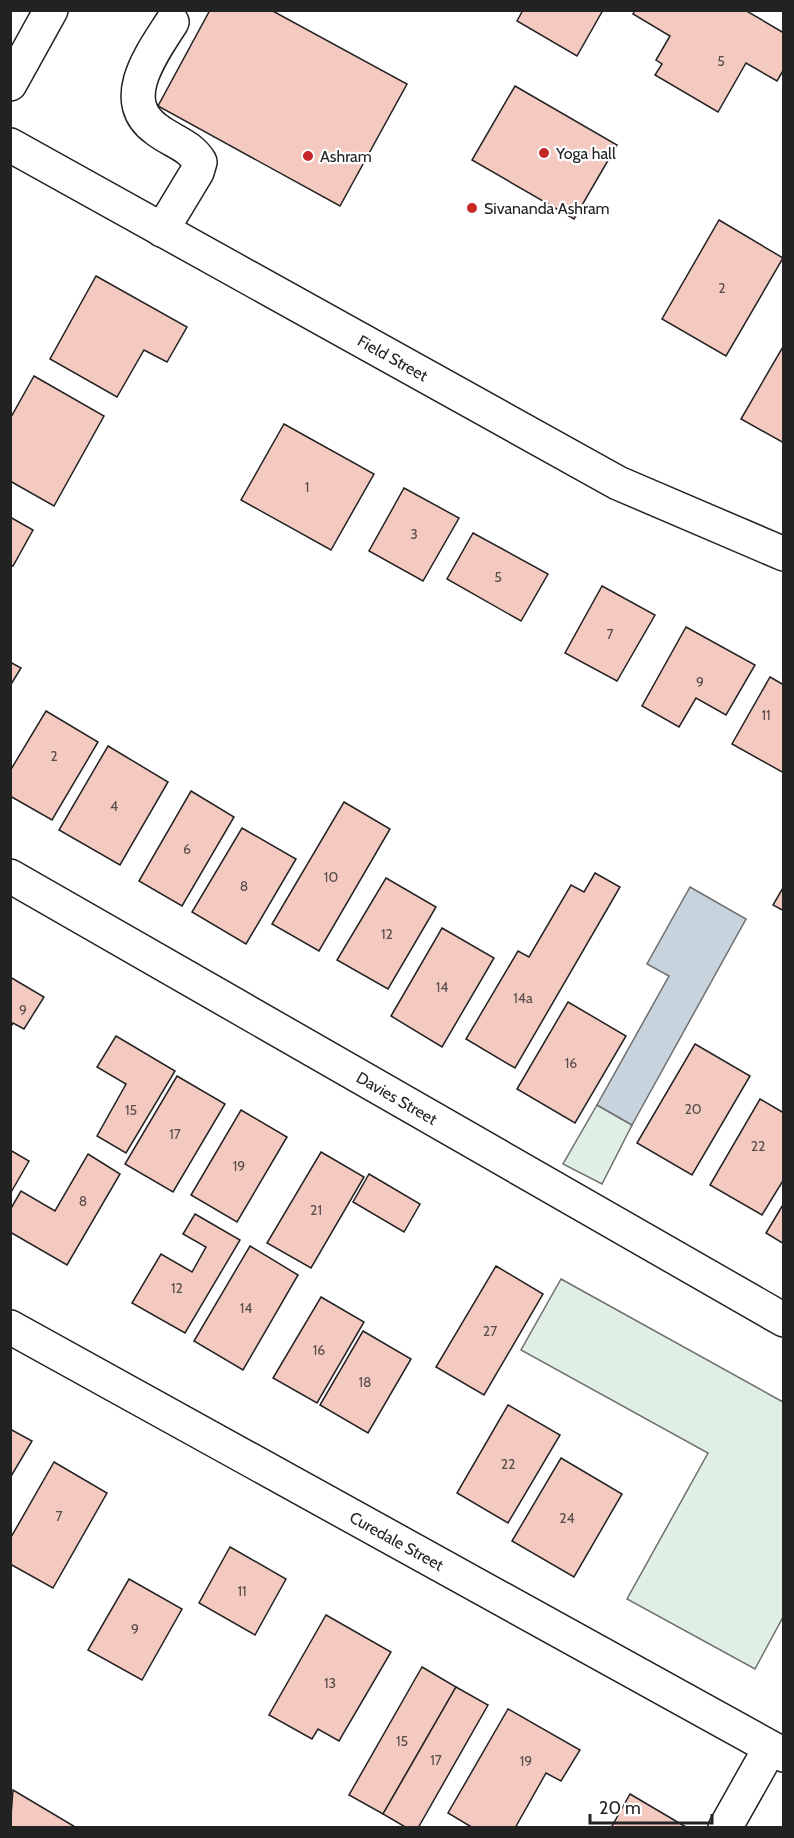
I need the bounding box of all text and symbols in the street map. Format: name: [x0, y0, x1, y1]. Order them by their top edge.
house number: 5: [717, 52, 725, 70]
place label: Yoga hall: [555, 144, 616, 163]
marker: Yoga hall: [537, 146, 551, 160]
place label: Ashram: [320, 147, 372, 166]
marker: Ashram: [301, 149, 315, 163]
place label: Sivananda Ashram: [484, 199, 610, 218]
marker: Sivananda Ashram: [465, 201, 479, 215]
house number: 2: [718, 279, 726, 297]
street label: Field Street: [354, 331, 431, 386]
house number: 1: [305, 478, 309, 496]
house number: 3: [410, 525, 418, 543]
house number: 5: [494, 568, 502, 586]
house number: 7: [606, 625, 614, 643]
house number: 9: [696, 673, 704, 691]
house number: 11: [761, 706, 771, 724]
house number: 2: [50, 747, 58, 765]
house number: 4: [110, 797, 118, 815]
house number: 6: [183, 840, 191, 858]
house number: 10: [324, 868, 338, 886]
house number: 8: [240, 877, 248, 895]
house number: 12: [381, 925, 393, 943]
house number: 14: [436, 978, 448, 996]
house number: 14a: [513, 989, 533, 1007]
house number: 9: [19, 1001, 27, 1019]
house number: 16: [565, 1054, 577, 1072]
street label: Davies Street: [353, 1068, 441, 1129]
house number: 20: [684, 1100, 702, 1118]
house number: 15: [125, 1101, 137, 1119]
house number: 17: [169, 1125, 181, 1143]
house number: 22: [751, 1137, 765, 1155]
house number: 19: [233, 1157, 245, 1175]
house number: 8: [79, 1192, 87, 1210]
house number: 21: [310, 1201, 322, 1219]
house number: 12: [171, 1279, 183, 1297]
house number: 14: [240, 1299, 252, 1317]
house number: 27: [483, 1322, 497, 1340]
house number: 16: [313, 1341, 325, 1359]
house number: 18: [358, 1373, 372, 1391]
house number: 22: [501, 1455, 515, 1473]
house number: 7: [55, 1507, 63, 1525]
street label: Curedale Street: [346, 1508, 447, 1575]
house number: 24: [559, 1509, 575, 1527]
house number: 11: [237, 1582, 247, 1600]
house number: 9: [131, 1620, 139, 1638]
house number: 13: [324, 1674, 336, 1692]
house number: 15: [396, 1732, 408, 1750]
house number: 17: [430, 1751, 442, 1769]
house number: 19: [520, 1752, 532, 1770]
scale bar: [590, 1787, 712, 1825]
text: 20 m: [599, 1797, 641, 1819]

